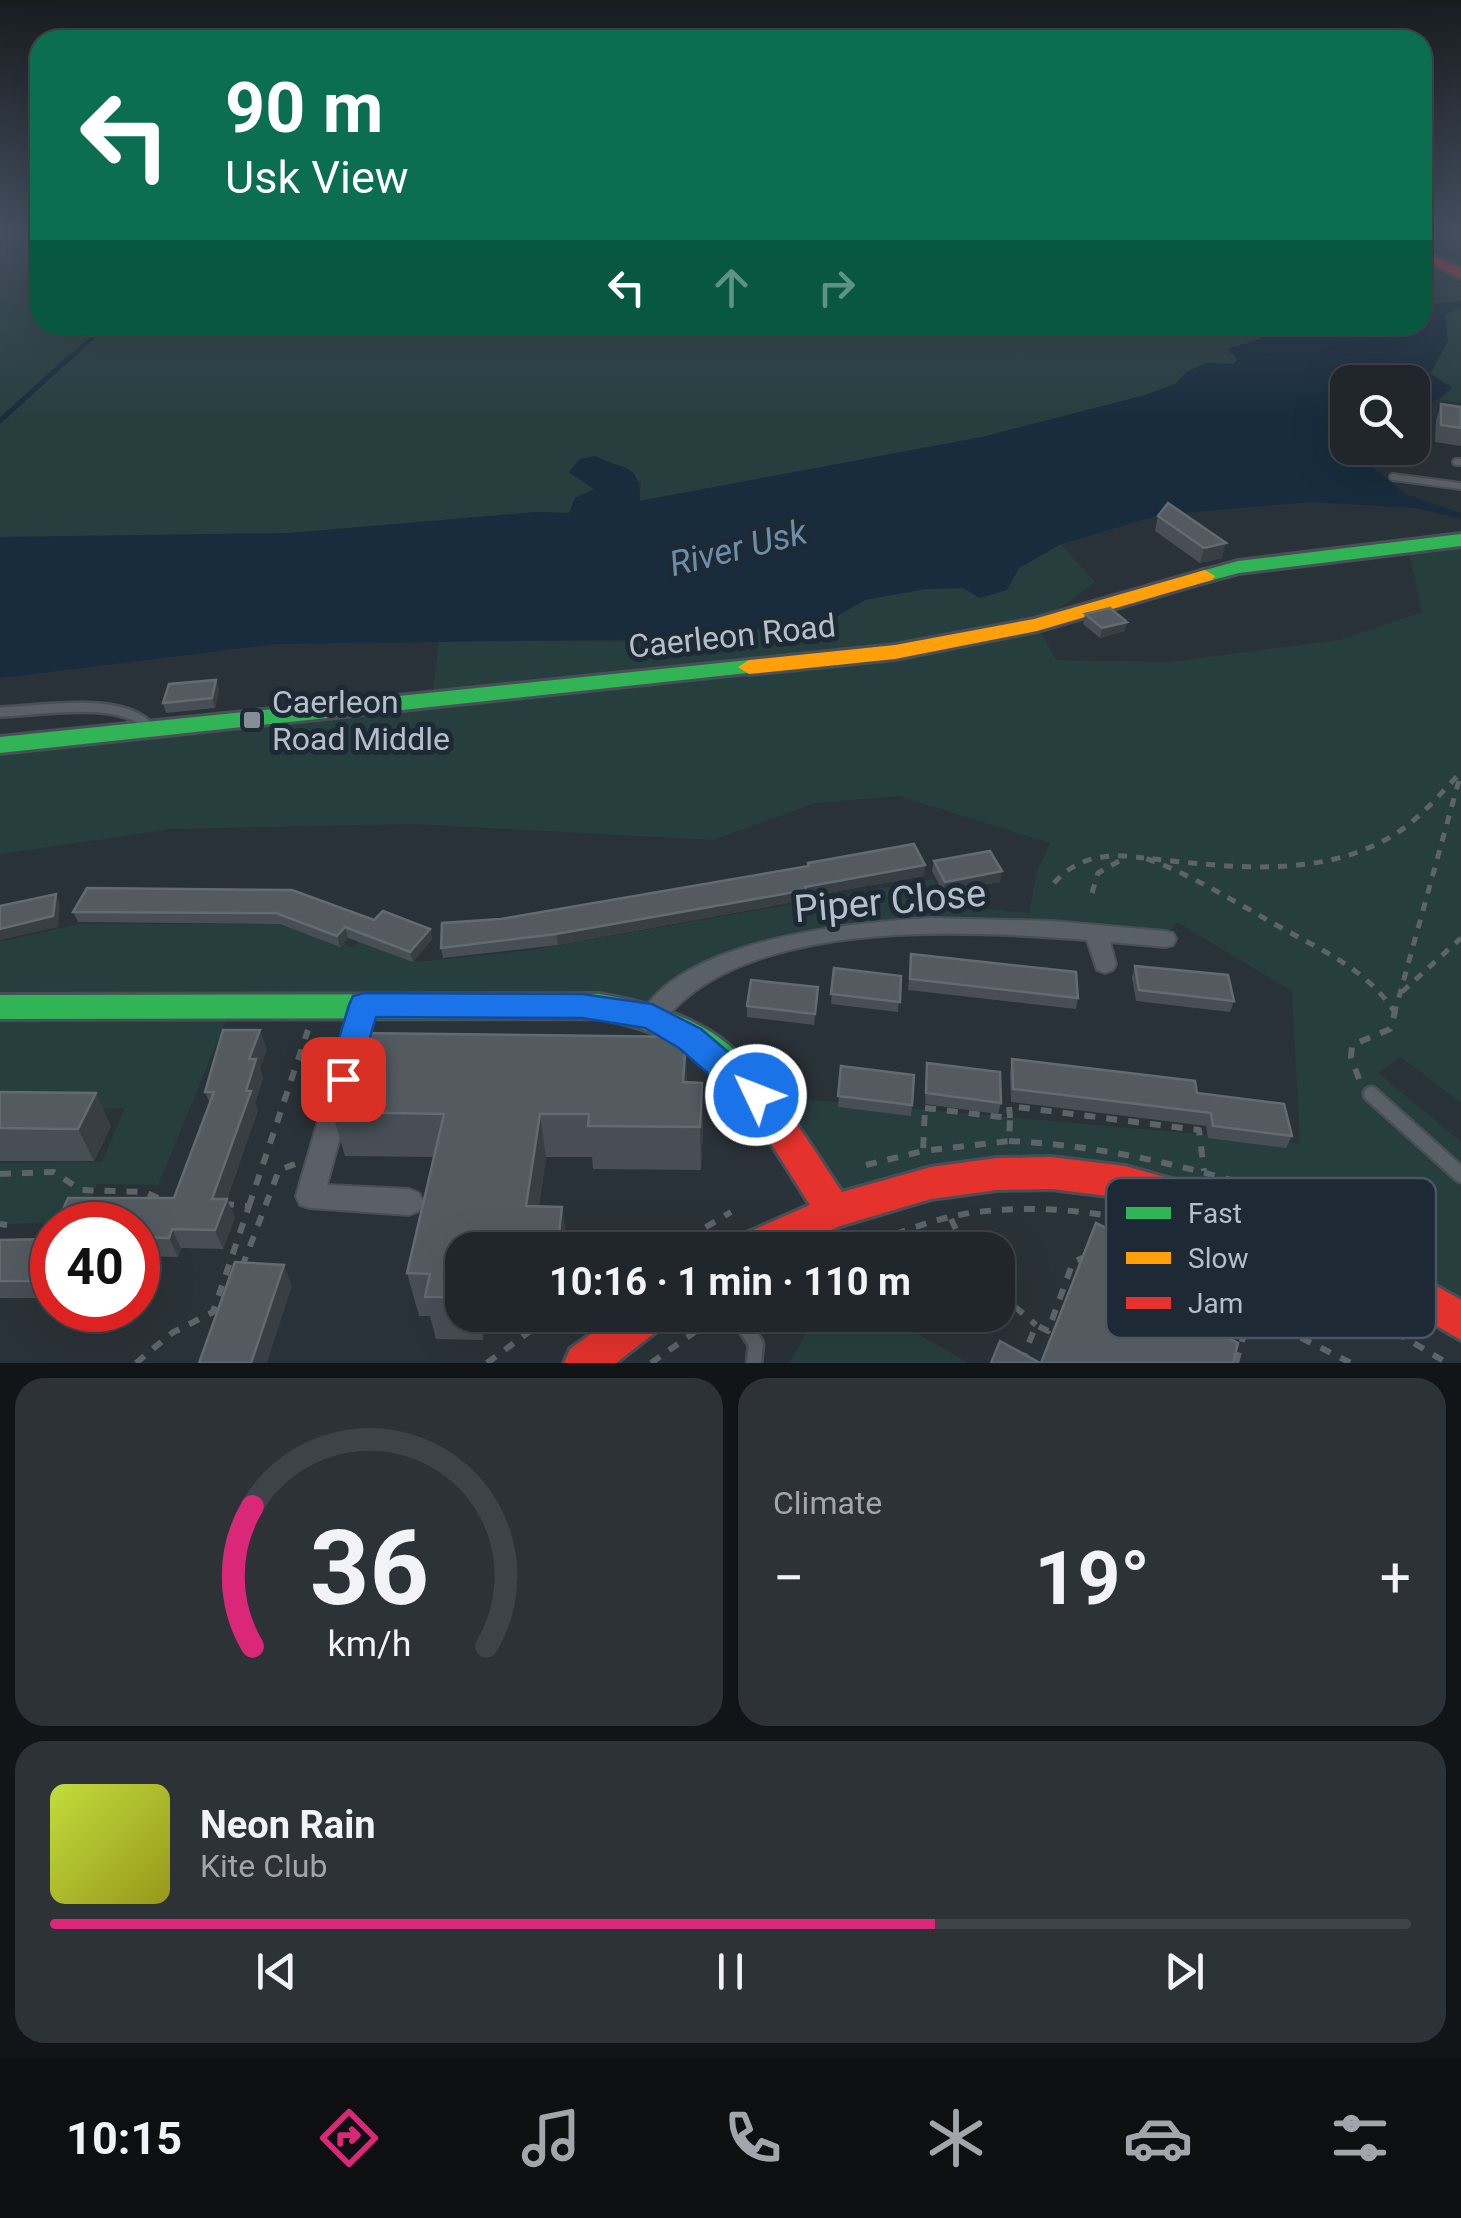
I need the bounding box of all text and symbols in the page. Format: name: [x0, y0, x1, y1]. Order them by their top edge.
text: 90 m: [225, 67, 383, 149]
icon: left: [60, 70, 190, 200]
text: Usk View: [225, 151, 409, 204]
icon: left: [599, 260, 654, 315]
icon: ahead: [704, 260, 759, 315]
icon: right: [809, 260, 864, 315]
map controls: [1330, 365, 1430, 465]
button: search: [1330, 365, 1430, 465]
water label: River Usk: [665, 511, 812, 585]
street label: Caerleon Road: [627, 606, 837, 666]
place label: Caerleon Road Middle: [272, 683, 450, 758]
marker: Caerleon Road Middle: [241, 709, 263, 731]
street label: Piper Close: [792, 871, 988, 931]
pin: [301, 1037, 386, 1122]
position arrow: [704, 1043, 808, 1147]
icon: arrive: [316, 1052, 371, 1107]
legend: [1106, 1178, 1436, 1338]
text: Fast: [1188, 1197, 1242, 1230]
speed limit sign: 40: [30, 1202, 160, 1332]
text: Slow: [1188, 1242, 1248, 1275]
text: 10:16 · 1 min · 110 m: [549, 1260, 911, 1304]
text: Jam: [1188, 1287, 1243, 1320]
text: Climate: [773, 1484, 882, 1522]
text: 36: [309, 1508, 429, 1629]
text: 19°: [1034, 1534, 1150, 1622]
text: −: [773, 1546, 804, 1610]
text: +: [1380, 1546, 1411, 1610]
text: km/h: [327, 1623, 411, 1665]
text: Neon Rain: [200, 1803, 376, 1847]
text: Kite Club: [200, 1847, 327, 1885]
icon: previous: [249, 1944, 304, 1999]
icon: pause: [703, 1944, 758, 1999]
icon: next: [1157, 1944, 1212, 1999]
icon: directions: [314, 2103, 384, 2173]
icon: music: [516, 2103, 586, 2173]
icon: phone: [718, 2103, 788, 2173]
icon: climate: [921, 2103, 991, 2173]
icon: car: [1123, 2103, 1193, 2173]
icon: filters: [1325, 2103, 1395, 2173]
text: 10:15: [66, 2112, 182, 2165]

